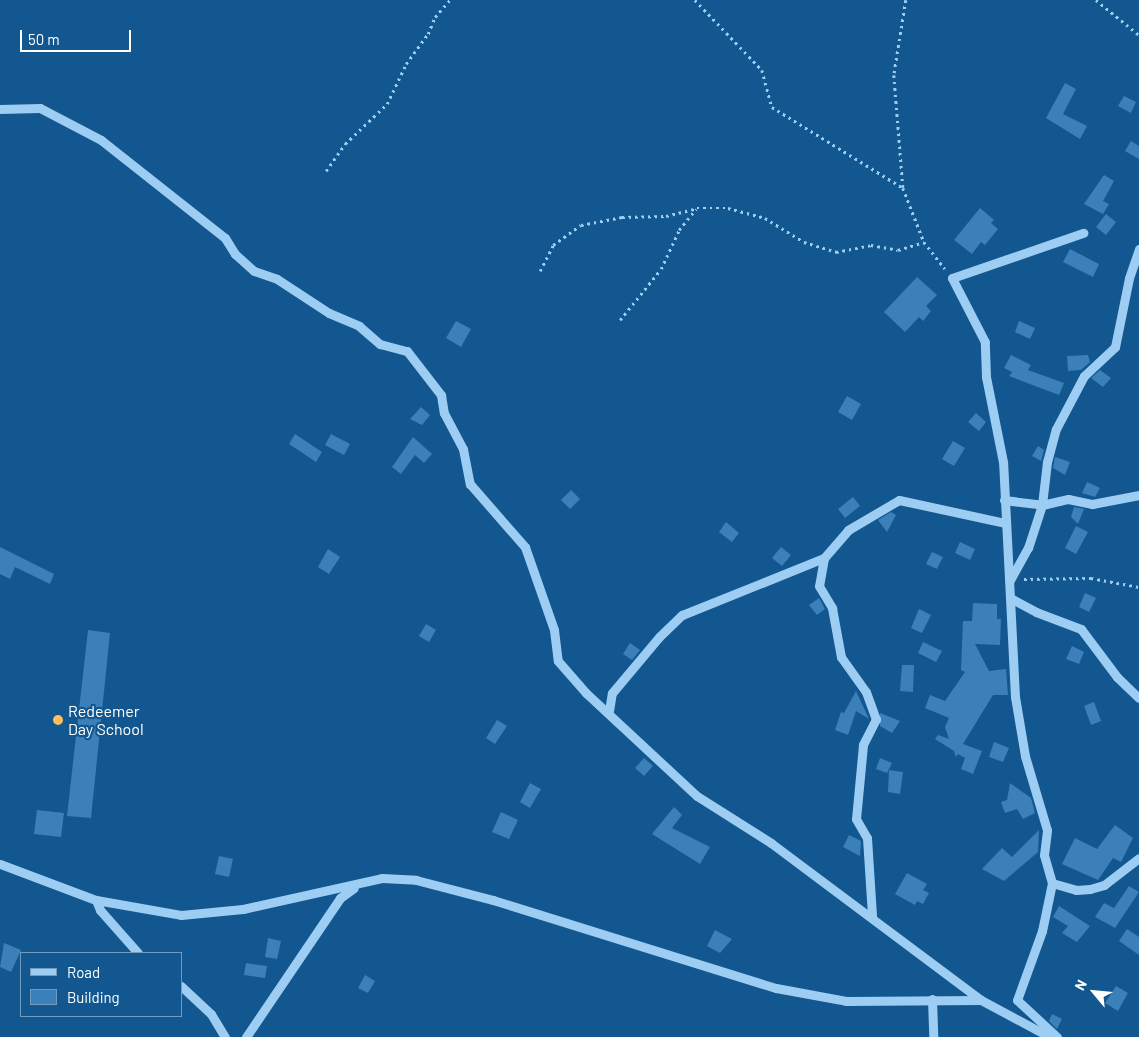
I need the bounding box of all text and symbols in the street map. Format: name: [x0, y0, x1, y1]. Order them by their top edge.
scale bar: [22, 20, 134, 52]
text: 50 m: [28, 30, 60, 48]
place label: Redeemer Day School: [68, 701, 144, 739]
marker: Redeemer Day School: [52, 714, 64, 726]
legend: [20, 952, 182, 1017]
text: Road: [67, 963, 100, 981]
north arrow: [1069, 967, 1119, 1017]
text: N: [1071, 977, 1090, 993]
text: Building: [67, 988, 120, 1006]

